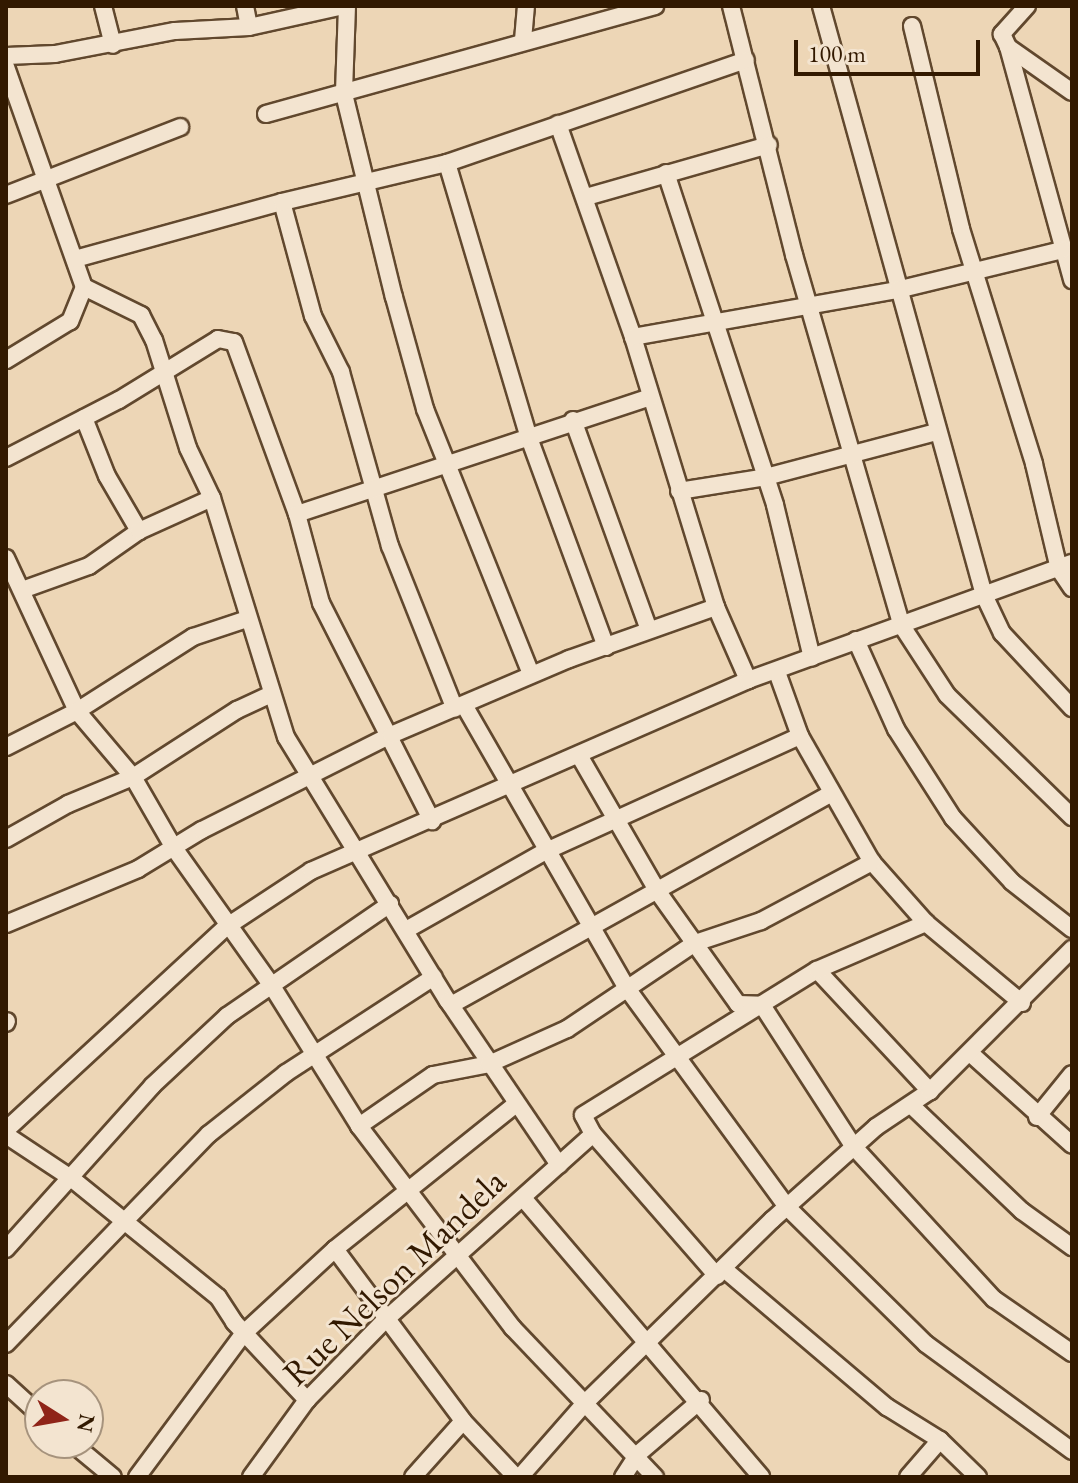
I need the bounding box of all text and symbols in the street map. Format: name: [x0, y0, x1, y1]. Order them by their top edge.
scale bar: [798, 24, 984, 74]
text: 100 m: [808, 38, 866, 69]
street label: Rue Nelson Mandela: [274, 1160, 514, 1394]
north arrow: [24, 1379, 104, 1459]
text: N: [70, 1412, 102, 1435]

